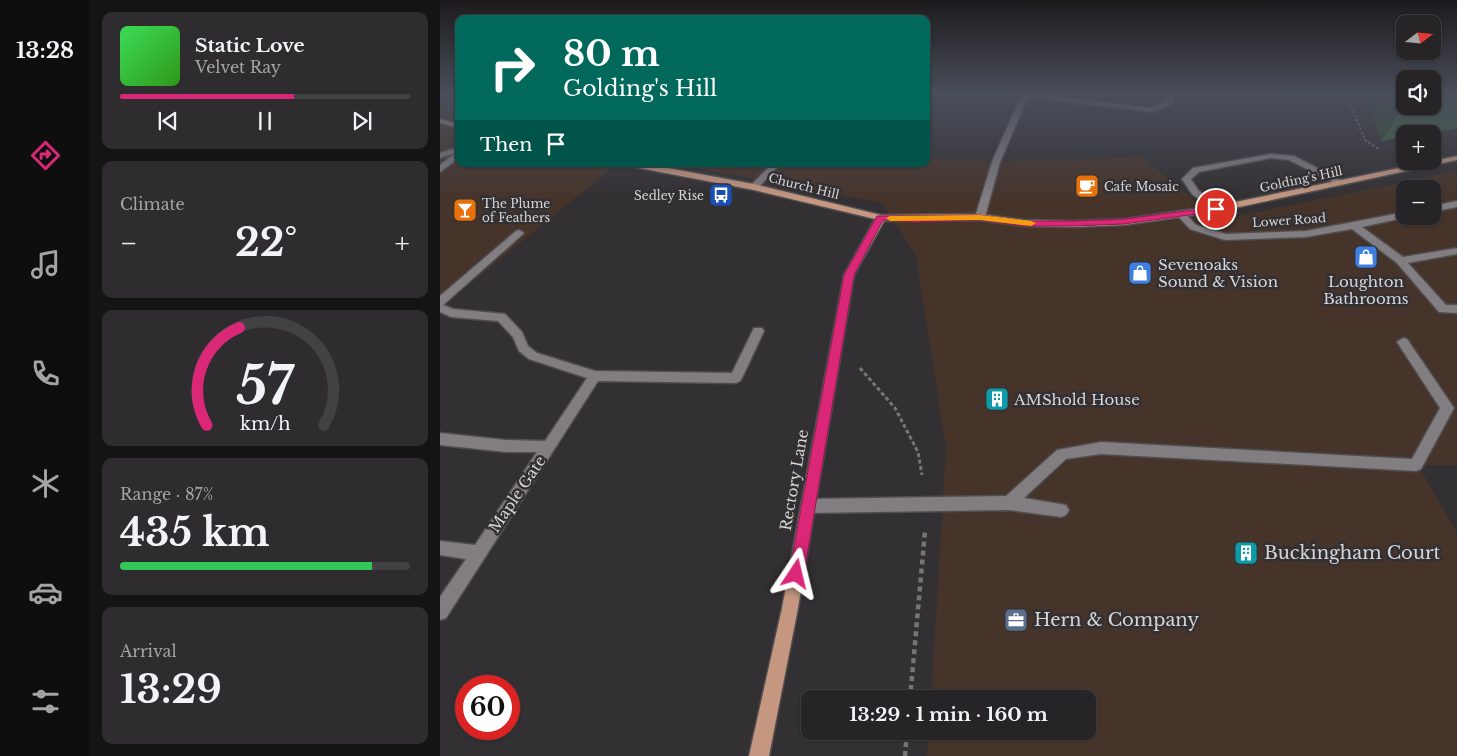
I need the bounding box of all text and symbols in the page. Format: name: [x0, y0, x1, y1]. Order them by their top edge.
north arrow: [1396, 15, 1441, 60]
map controls: [1396, 15, 1441, 225]
text: 80 m: [563, 32, 660, 75]
text: Static Love: [195, 34, 305, 57]
icon: right: [480, 35, 545, 100]
text: 13:28: [16, 37, 74, 64]
text: Velvet Ray: [195, 57, 281, 77]
button: sound: [1396, 70, 1441, 115]
text: Golding's Hill: [563, 75, 717, 102]
icon: previous: [154, 107, 182, 135]
icon: pause: [251, 107, 279, 135]
icon: next: [348, 107, 376, 135]
button: +: [1396, 125, 1441, 170]
icon: arrive: [542, 130, 570, 158]
text: Then: [480, 133, 532, 156]
icon: directions: [28, 138, 63, 173]
street label: Golding's Hill: [1258, 163, 1344, 195]
street label: Church Hill: [767, 170, 841, 202]
cafe icon: Cafe Mosaic: [1074, 173, 1100, 199]
place label: Cafe Mosaic: [1104, 179, 1179, 194]
button: −: [1396, 180, 1441, 225]
bus stop icon: Sedley Rise: [708, 182, 734, 208]
place label: Sedley Rise: [634, 188, 704, 203]
pin: [1195, 188, 1237, 230]
text: Climate: [120, 194, 185, 214]
icon: arrive: [1202, 195, 1230, 223]
place label: The Plume of Feathers: [482, 196, 550, 225]
bar icon: The Plume of Feathers: [452, 197, 478, 223]
street label: Lower Road: [1252, 210, 1326, 230]
text: 22°: [235, 219, 297, 266]
text: −: [120, 226, 138, 261]
text: +: [395, 226, 410, 261]
shop icon: Loughton Bathrooms: [1353, 244, 1379, 270]
icon: music: [28, 247, 63, 282]
place label: Sevenoaks Sound & Vision: [1158, 255, 1278, 291]
shop icon: Sevenoaks Sound & Vision: [1127, 260, 1153, 286]
place label: Loughton Bathrooms: [1323, 272, 1409, 308]
text: 57: [236, 354, 295, 418]
icon: phone: [28, 356, 63, 391]
building icon: AMShold House: [984, 386, 1010, 412]
place label: AMShold House: [1013, 390, 1140, 409]
text: km/h: [240, 413, 290, 435]
street label: Rectory Lane: [776, 428, 812, 532]
street label: Maple Gate: [484, 452, 550, 536]
icon: climate: [28, 466, 63, 501]
text: Range · 87%: [120, 484, 213, 504]
text: 435 km: [120, 509, 269, 556]
building icon: Buckingham Court: [1233, 540, 1259, 566]
place label: Buckingham Court: [1264, 542, 1441, 564]
position arrow: [769, 547, 821, 599]
icon: car: [28, 575, 63, 610]
office icon: Hern & Company: [1003, 607, 1029, 633]
place label: Hern & Company: [1034, 609, 1199, 631]
text: Arrival: [120, 641, 177, 661]
text: 13:29: [120, 666, 222, 713]
speed limit sign: 60: [455, 675, 520, 740]
icon: filters: [28, 684, 63, 719]
text: 13:29 · 1 min · 160 m: [849, 703, 1048, 726]

